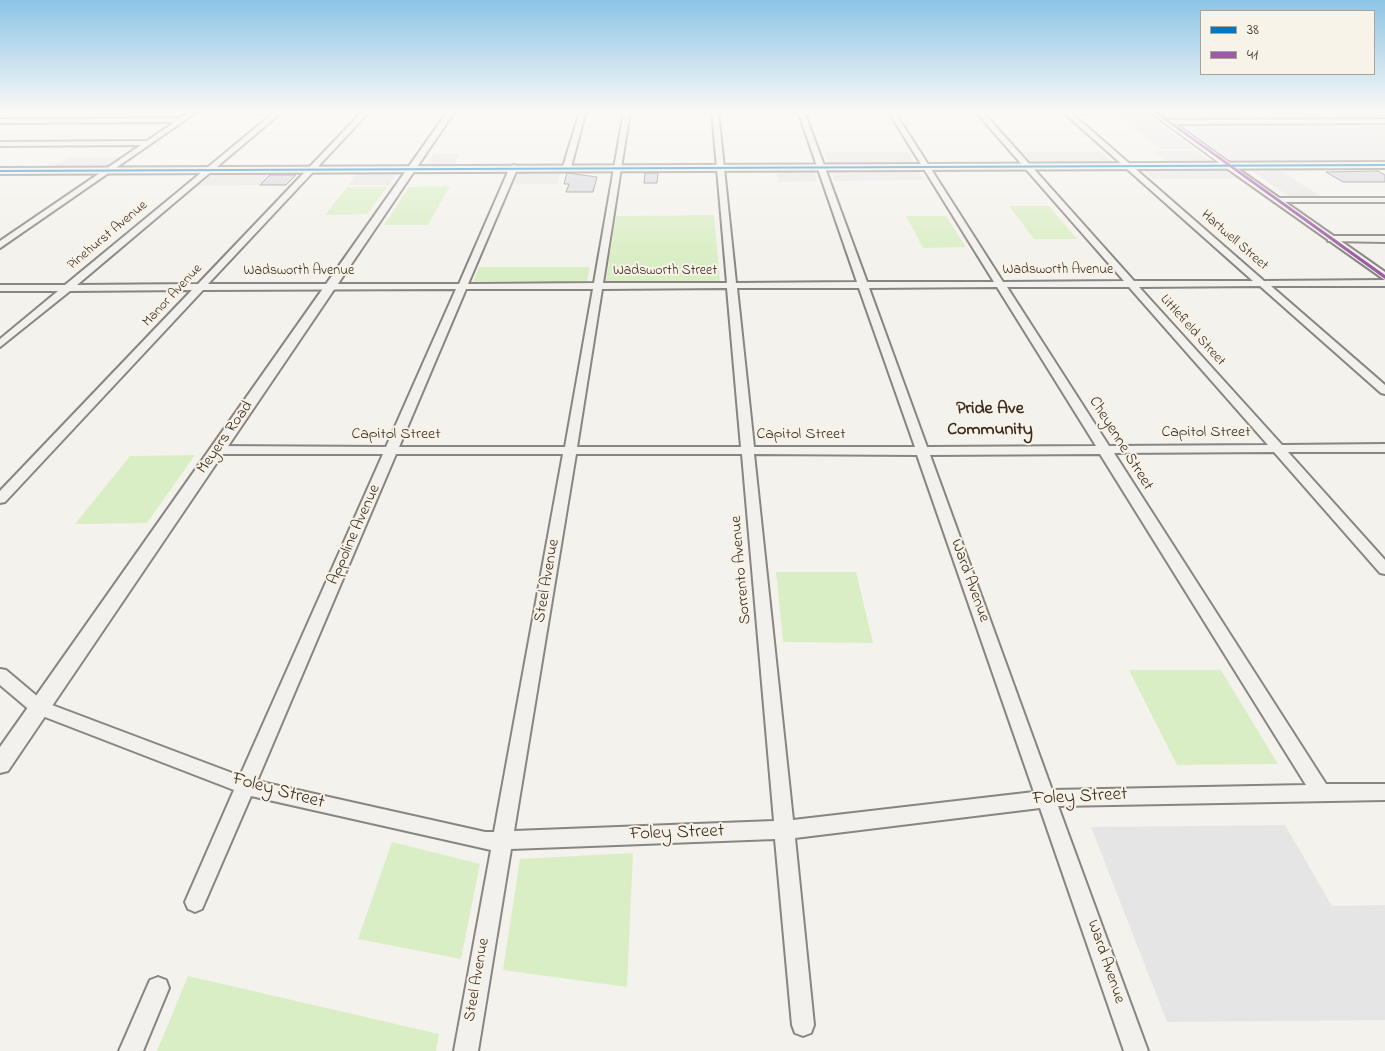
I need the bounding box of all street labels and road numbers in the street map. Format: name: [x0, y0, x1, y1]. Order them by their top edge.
street label: Pinehurst Avenue: [65, 198, 151, 274]
street label: Hartwell Street: [1197, 207, 1271, 275]
street label: Manor Avenue: [140, 261, 206, 331]
street label: Wadsworth Avenue: [1003, 263, 1113, 279]
street label: Wadsworth Avenue: [244, 264, 354, 280]
street label: Wadsworth Street: [613, 264, 717, 280]
street label: Littlefield Street: [1156, 292, 1228, 370]
street label: Cheyenne Street: [1084, 394, 1156, 494]
street label: Meyers Road: [194, 398, 258, 478]
street label: Capitol Street: [1161, 423, 1251, 443]
street label: Capitol Street: [351, 425, 441, 445]
street label: Capitol Street: [756, 425, 846, 445]
street label: Appoline Avenue: [324, 482, 386, 588]
street label: Sorrento Avenue: [728, 515, 756, 625]
street label: Ward Avenue: [945, 537, 993, 625]
street label: Steel Avenue: [531, 538, 565, 624]
street label: Foley Street: [229, 769, 327, 815]
street label: Foley Street: [1032, 784, 1128, 812]
street label: Foley Street: [629, 821, 725, 847]
street label: Ward Avenue: [1082, 918, 1128, 1006]
street label: Steel Avenue: [461, 937, 495, 1023]

